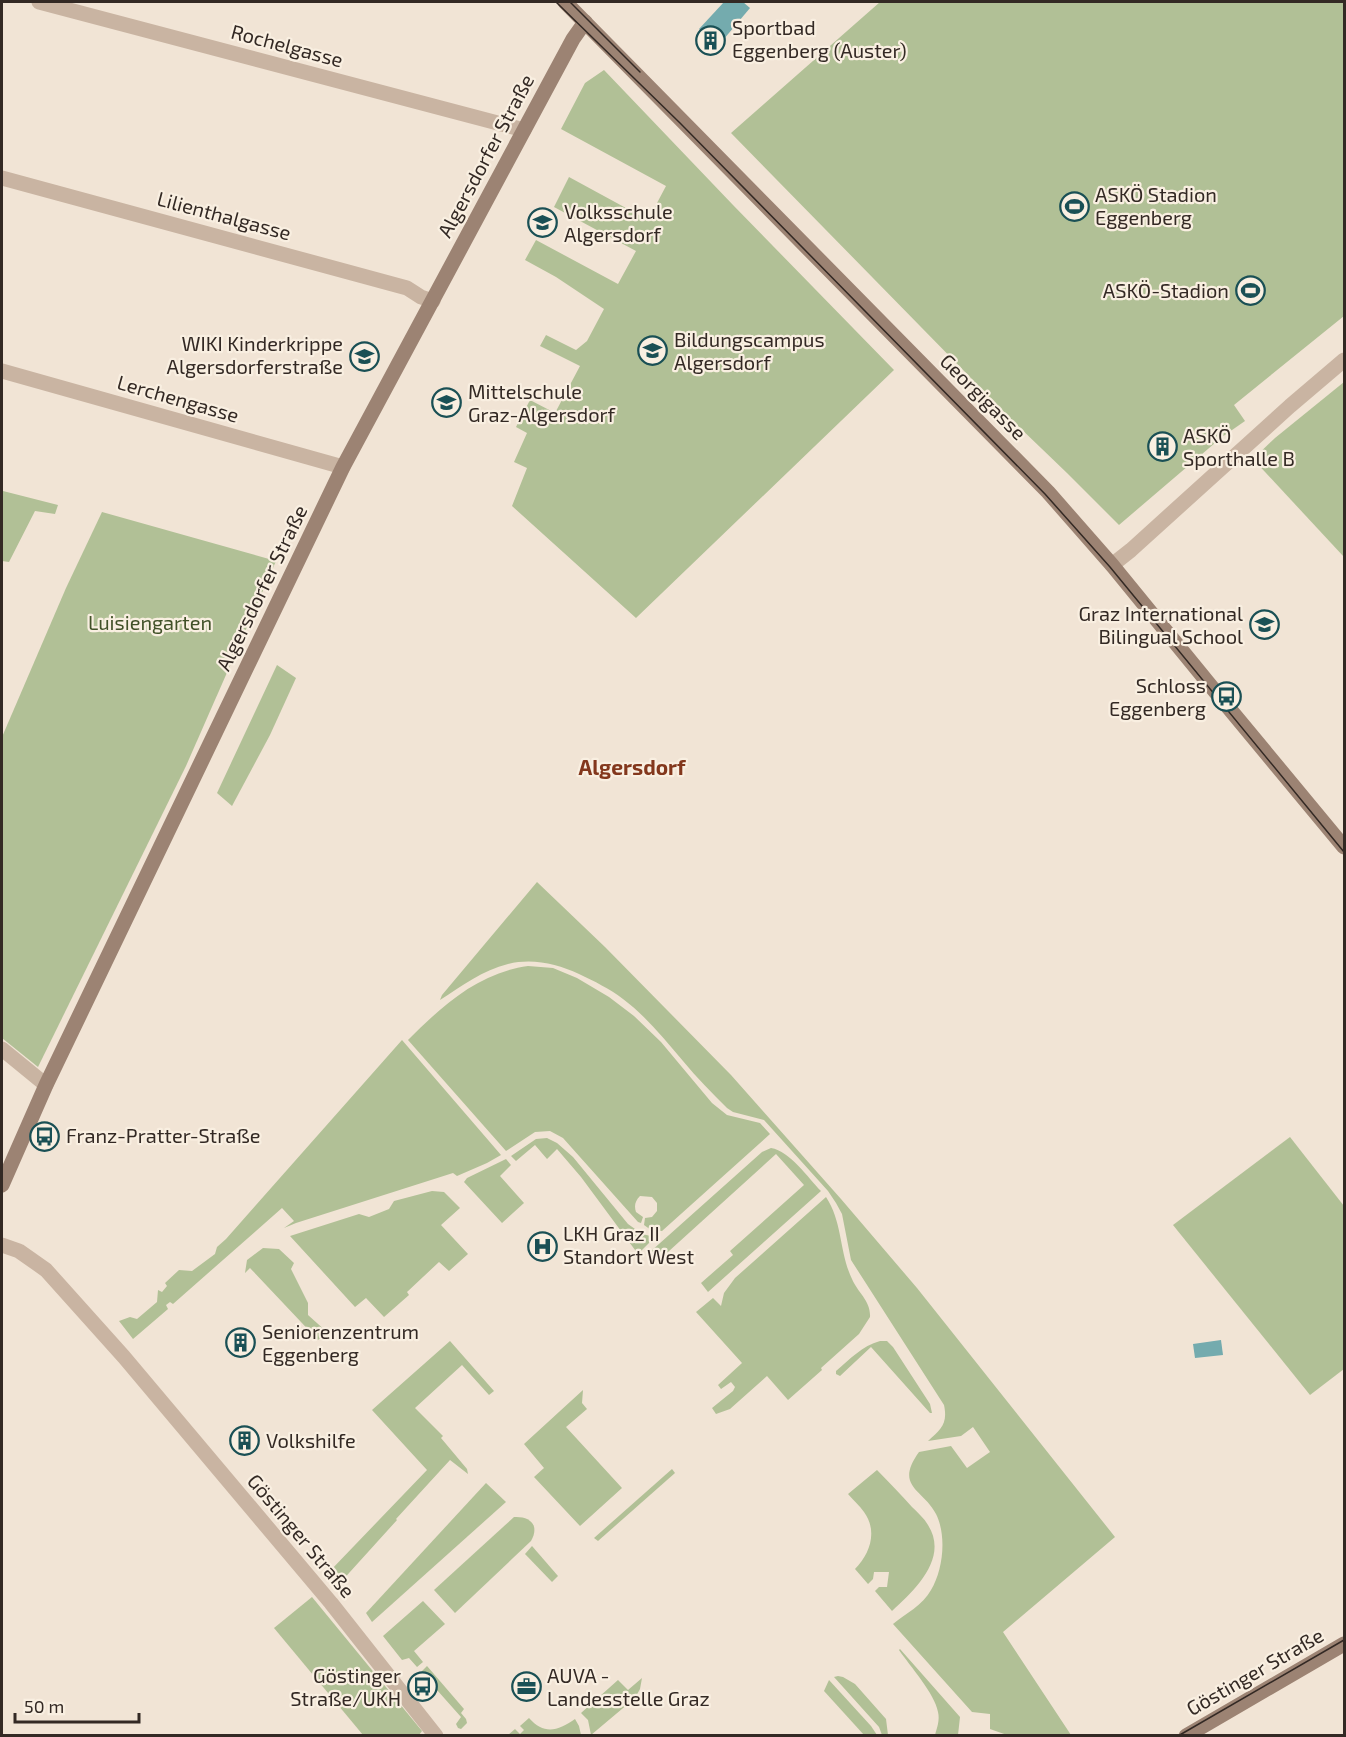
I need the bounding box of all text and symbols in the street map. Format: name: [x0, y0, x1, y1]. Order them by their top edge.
place label: Sportbad Eggenberg (Auster): [732, 15, 907, 62]
street label: Rochelgasse: [229, 19, 346, 71]
building icon: Sportbad Eggenberg (Auster): [695, 24, 727, 56]
street label: Algersdorfer Straße: [432, 70, 538, 241]
place label: ASKÖ Stadion Eggenberg: [1095, 182, 1217, 229]
street label: Lilienthalgasse: [155, 186, 294, 244]
sports icon: ASKÖ Stadion Eggenberg: [1058, 190, 1090, 222]
place label: Volksschule Algersdorf: [564, 199, 673, 246]
school or university icon: Volksschule Algersdorf: [527, 207, 559, 239]
sports icon: ASKÖ-Stadion: [1234, 275, 1266, 307]
place label: ASKÖ-Stadion: [1103, 278, 1229, 302]
place label: Bildungscampus Algersdorf: [674, 327, 825, 374]
place label: WIKI Kinderkrippe Algersdorferstraße: [167, 331, 343, 378]
school or university icon: Bildungscampus Algersdorf: [637, 335, 669, 367]
school or university icon: WIKI Kinderkrippe Algersdorferstraße: [348, 340, 380, 372]
street label: Georgigasse: [936, 348, 1032, 444]
street label: Lerchengasse: [115, 369, 242, 427]
place label: Mittelschule Graz-Algersdorf: [468, 379, 616, 426]
school or university icon: Mittelschule Graz-Algersdorf: [431, 387, 463, 419]
place label: ASKÖ Sporthalle B: [1183, 423, 1295, 470]
building icon: ASKÖ Sporthalle B: [1146, 431, 1178, 463]
street label: Algersdorfer Straße: [211, 501, 312, 674]
place label: Graz International Bilingual School: [1078, 601, 1243, 648]
school or university icon: Graz International Bilingual School: [1248, 609, 1280, 641]
park label: Luisiengarten: [88, 610, 212, 634]
place label: Schloss Eggenberg: [1109, 673, 1206, 720]
bus stop icon: Schloss Eggenberg: [1211, 681, 1243, 713]
district label: Algersdorf: [578, 754, 686, 779]
bus stop icon: Franz-Pratter-Straße: [29, 1120, 61, 1152]
place label: Franz-Pratter-Straße: [66, 1123, 260, 1147]
place label: LKH Graz II Standort West: [563, 1221, 694, 1268]
hospital icon: LKH Graz II Standort West: [526, 1230, 558, 1262]
place label: Seniorenzentrum Eggenberg: [262, 1319, 419, 1366]
building icon: Seniorenzentrum Eggenberg: [225, 1327, 257, 1359]
building icon: Volkshilfe: [229, 1425, 261, 1457]
place label: Volkshilfe: [266, 1428, 356, 1452]
street label: Göstinger Straße: [243, 1469, 360, 1602]
street label: Göstinger Straße: [1182, 1622, 1327, 1720]
place label: Göstinger Straße/UKH: [290, 1663, 401, 1710]
place label: AUVA - Landesstelle Graz: [547, 1663, 710, 1710]
bus stop icon: Göstinger Straße/UKH: [406, 1671, 438, 1703]
office icon: AUVA - Landesstelle Graz: [510, 1671, 542, 1703]
scale bar: [15, 1686, 140, 1724]
text: 50 m: [24, 1695, 64, 1717]

